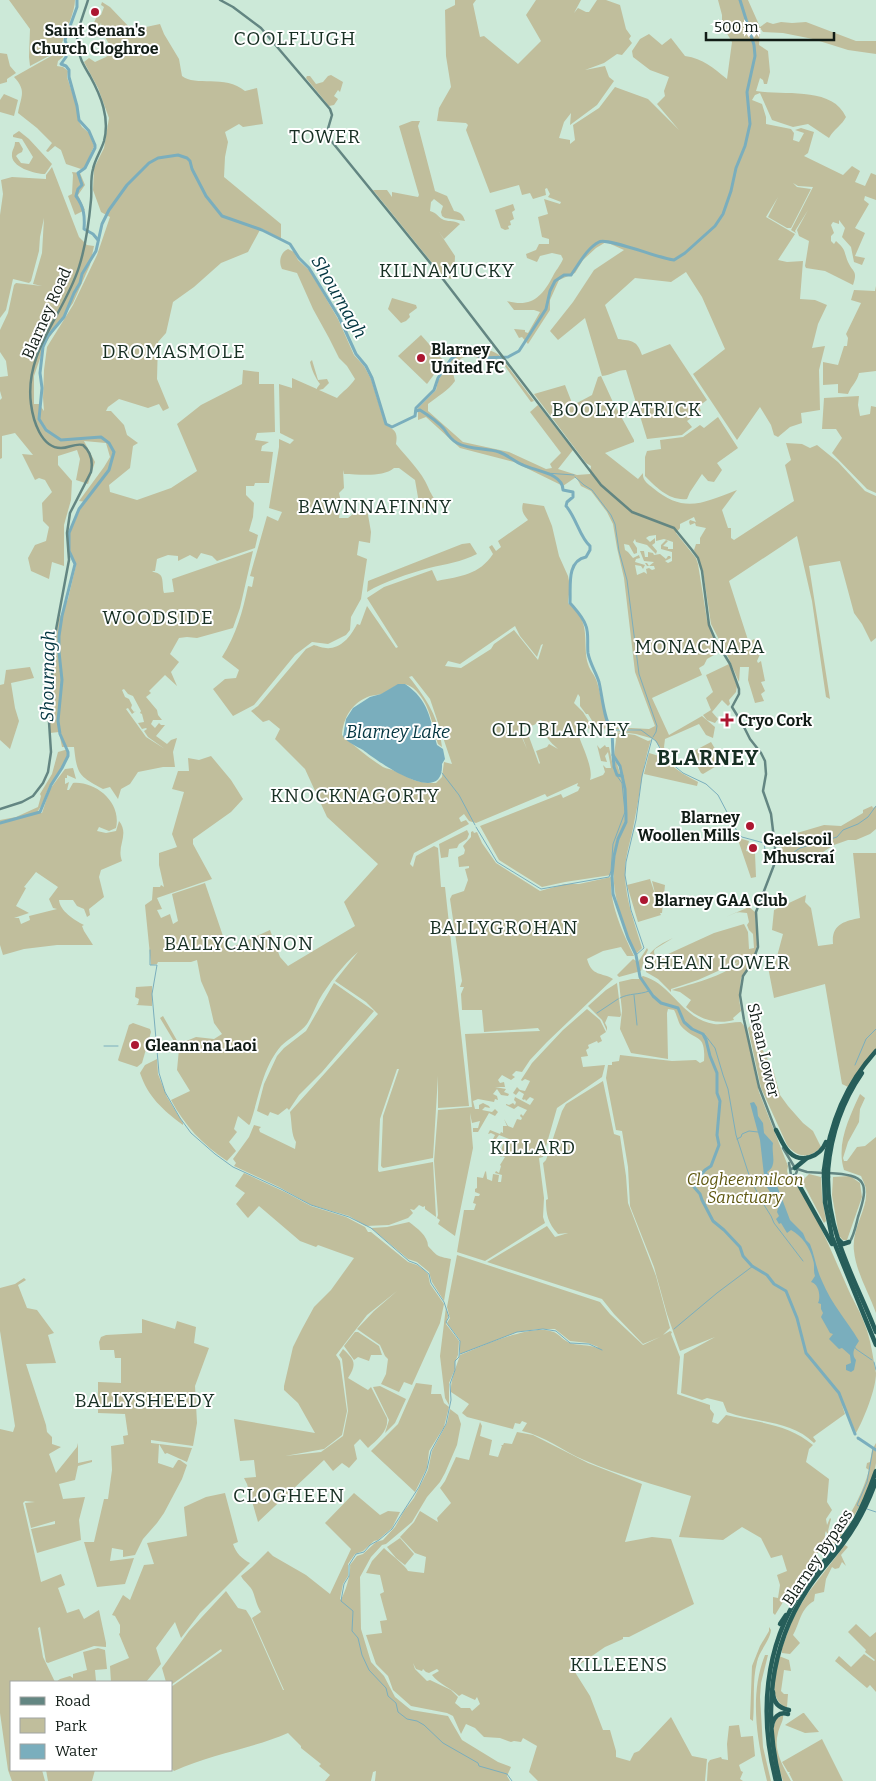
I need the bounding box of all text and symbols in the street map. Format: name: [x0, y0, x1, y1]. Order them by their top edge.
marker: Saint Senan's Church Cloghroe: [89, 6, 101, 18]
scale bar: [706, 10, 834, 42]
text: 500 m: [714, 18, 759, 36]
place label: Saint Senan's Church Cloghroe: [32, 21, 159, 58]
district label: COOLFLUGH: [234, 27, 356, 50]
district label: TOWER: [289, 125, 361, 148]
water label: Shournagh: [307, 252, 371, 342]
district label: KILNAMUCKY: [379, 259, 515, 282]
street label: Blarney Road: [18, 264, 75, 362]
district label: DROMASMOLE: [102, 340, 246, 363]
place label: Blarney United FC: [431, 340, 504, 377]
marker: Blarney United FC: [415, 352, 427, 364]
district label: BOOLYPATRICK: [552, 398, 702, 421]
district label: BAWNNAFINNY: [298, 495, 452, 518]
district label: WOODSIDE: [102, 606, 214, 629]
water label: Shournagh: [36, 630, 60, 722]
district label: MONACNAPA: [635, 635, 765, 658]
place label: Cryo Cork: [738, 711, 813, 730]
marker: Cryo Cork: [720, 713, 734, 727]
district label: OLD BLARNEY: [491, 718, 631, 741]
water label: Blarney Lake: [346, 721, 450, 743]
district label: BLARNEY: [657, 745, 759, 771]
district label: KNOCKNAGORTY: [270, 784, 440, 807]
place label: Blarney Woollen Mills: [638, 808, 740, 845]
marker: Blarney Woollen Mills: [744, 820, 756, 832]
place label: Gaelscoil Mhuscraí: [763, 830, 835, 867]
marker: Gaelscoil Mhuscraí: [747, 842, 759, 854]
place label: Blarney GAA Club: [654, 891, 788, 910]
marker: Blarney GAA Club: [638, 894, 650, 906]
district label: BALLYGROHAN: [430, 916, 579, 939]
district label: BALLYCANNON: [164, 932, 314, 955]
district label: SHEAN LOWER: [644, 951, 790, 974]
street label: Shean Lower: [743, 1001, 784, 1099]
place label: Gleann na Laoi: [145, 1036, 257, 1055]
marker: Gleann na Laoi: [129, 1039, 141, 1051]
district label: KILLARD: [490, 1136, 576, 1159]
park label: Clogheenmilcon Sanctuary: [687, 1170, 803, 1207]
district label: BALLYSHEEDY: [75, 1389, 215, 1412]
district label: CLOGHEEN: [233, 1484, 345, 1507]
street label: Blarney Bypass: [778, 1505, 857, 1609]
district label: KILLEENS: [570, 1653, 668, 1676]
legend: [10, 1681, 172, 1771]
text: Road: [55, 1692, 90, 1710]
text: Park: [55, 1717, 87, 1735]
text: Water: [55, 1742, 98, 1760]

